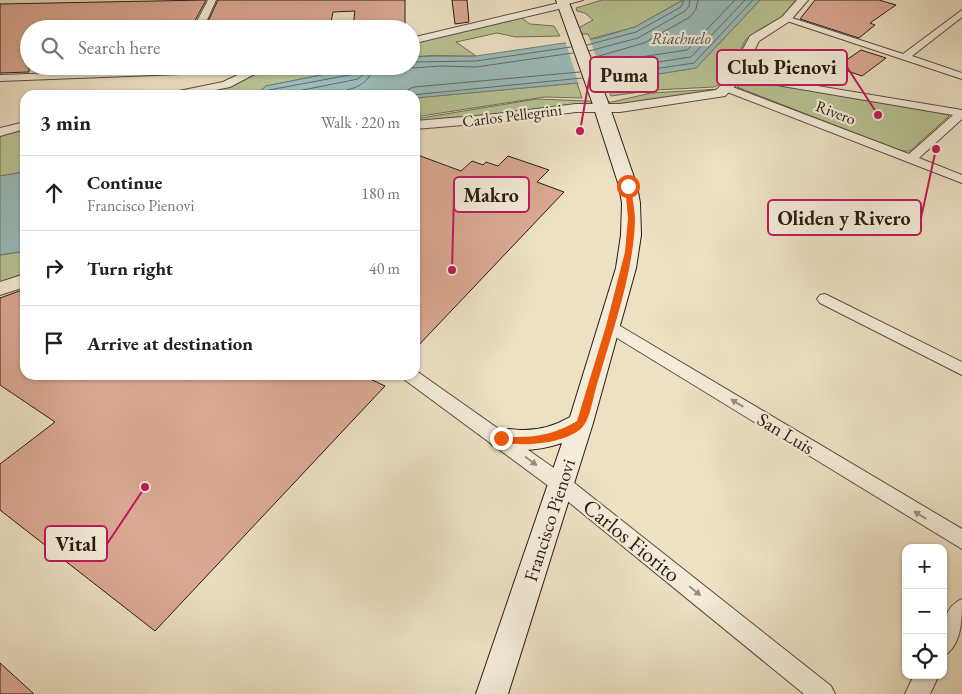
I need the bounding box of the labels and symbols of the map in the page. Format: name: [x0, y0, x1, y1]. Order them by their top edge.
water label: Riachuelo: [651, 28, 711, 49]
callout: Club Pienovi: [717, 50, 847, 85]
text: Club Pienovi: [727, 54, 837, 80]
callout: Puma: [590, 57, 658, 92]
text: Puma: [600, 62, 648, 88]
street label: Rivero: [813, 95, 859, 130]
street label: Carlos Pellegrini: [461, 99, 563, 132]
route start: [617, 175, 640, 198]
callout: Makro: [454, 177, 529, 212]
text: Makro: [463, 182, 519, 208]
callout: Oliden y Rivero: [768, 200, 921, 235]
text: Oliden y Rivero: [777, 205, 911, 231]
one-way arrow: [730, 398, 743, 407]
street label: San Luis: [753, 407, 819, 460]
route end: [490, 427, 513, 450]
street label: Francisco Pienovi: [518, 455, 581, 585]
one-way arrow: [524, 456, 538, 466]
street label: Carlos Fiorito: [577, 492, 687, 589]
one-way arrow: [914, 510, 927, 519]
callout: Vital: [45, 526, 107, 561]
text: Vital: [55, 531, 97, 557]
one-way arrow: [688, 585, 701, 596]

